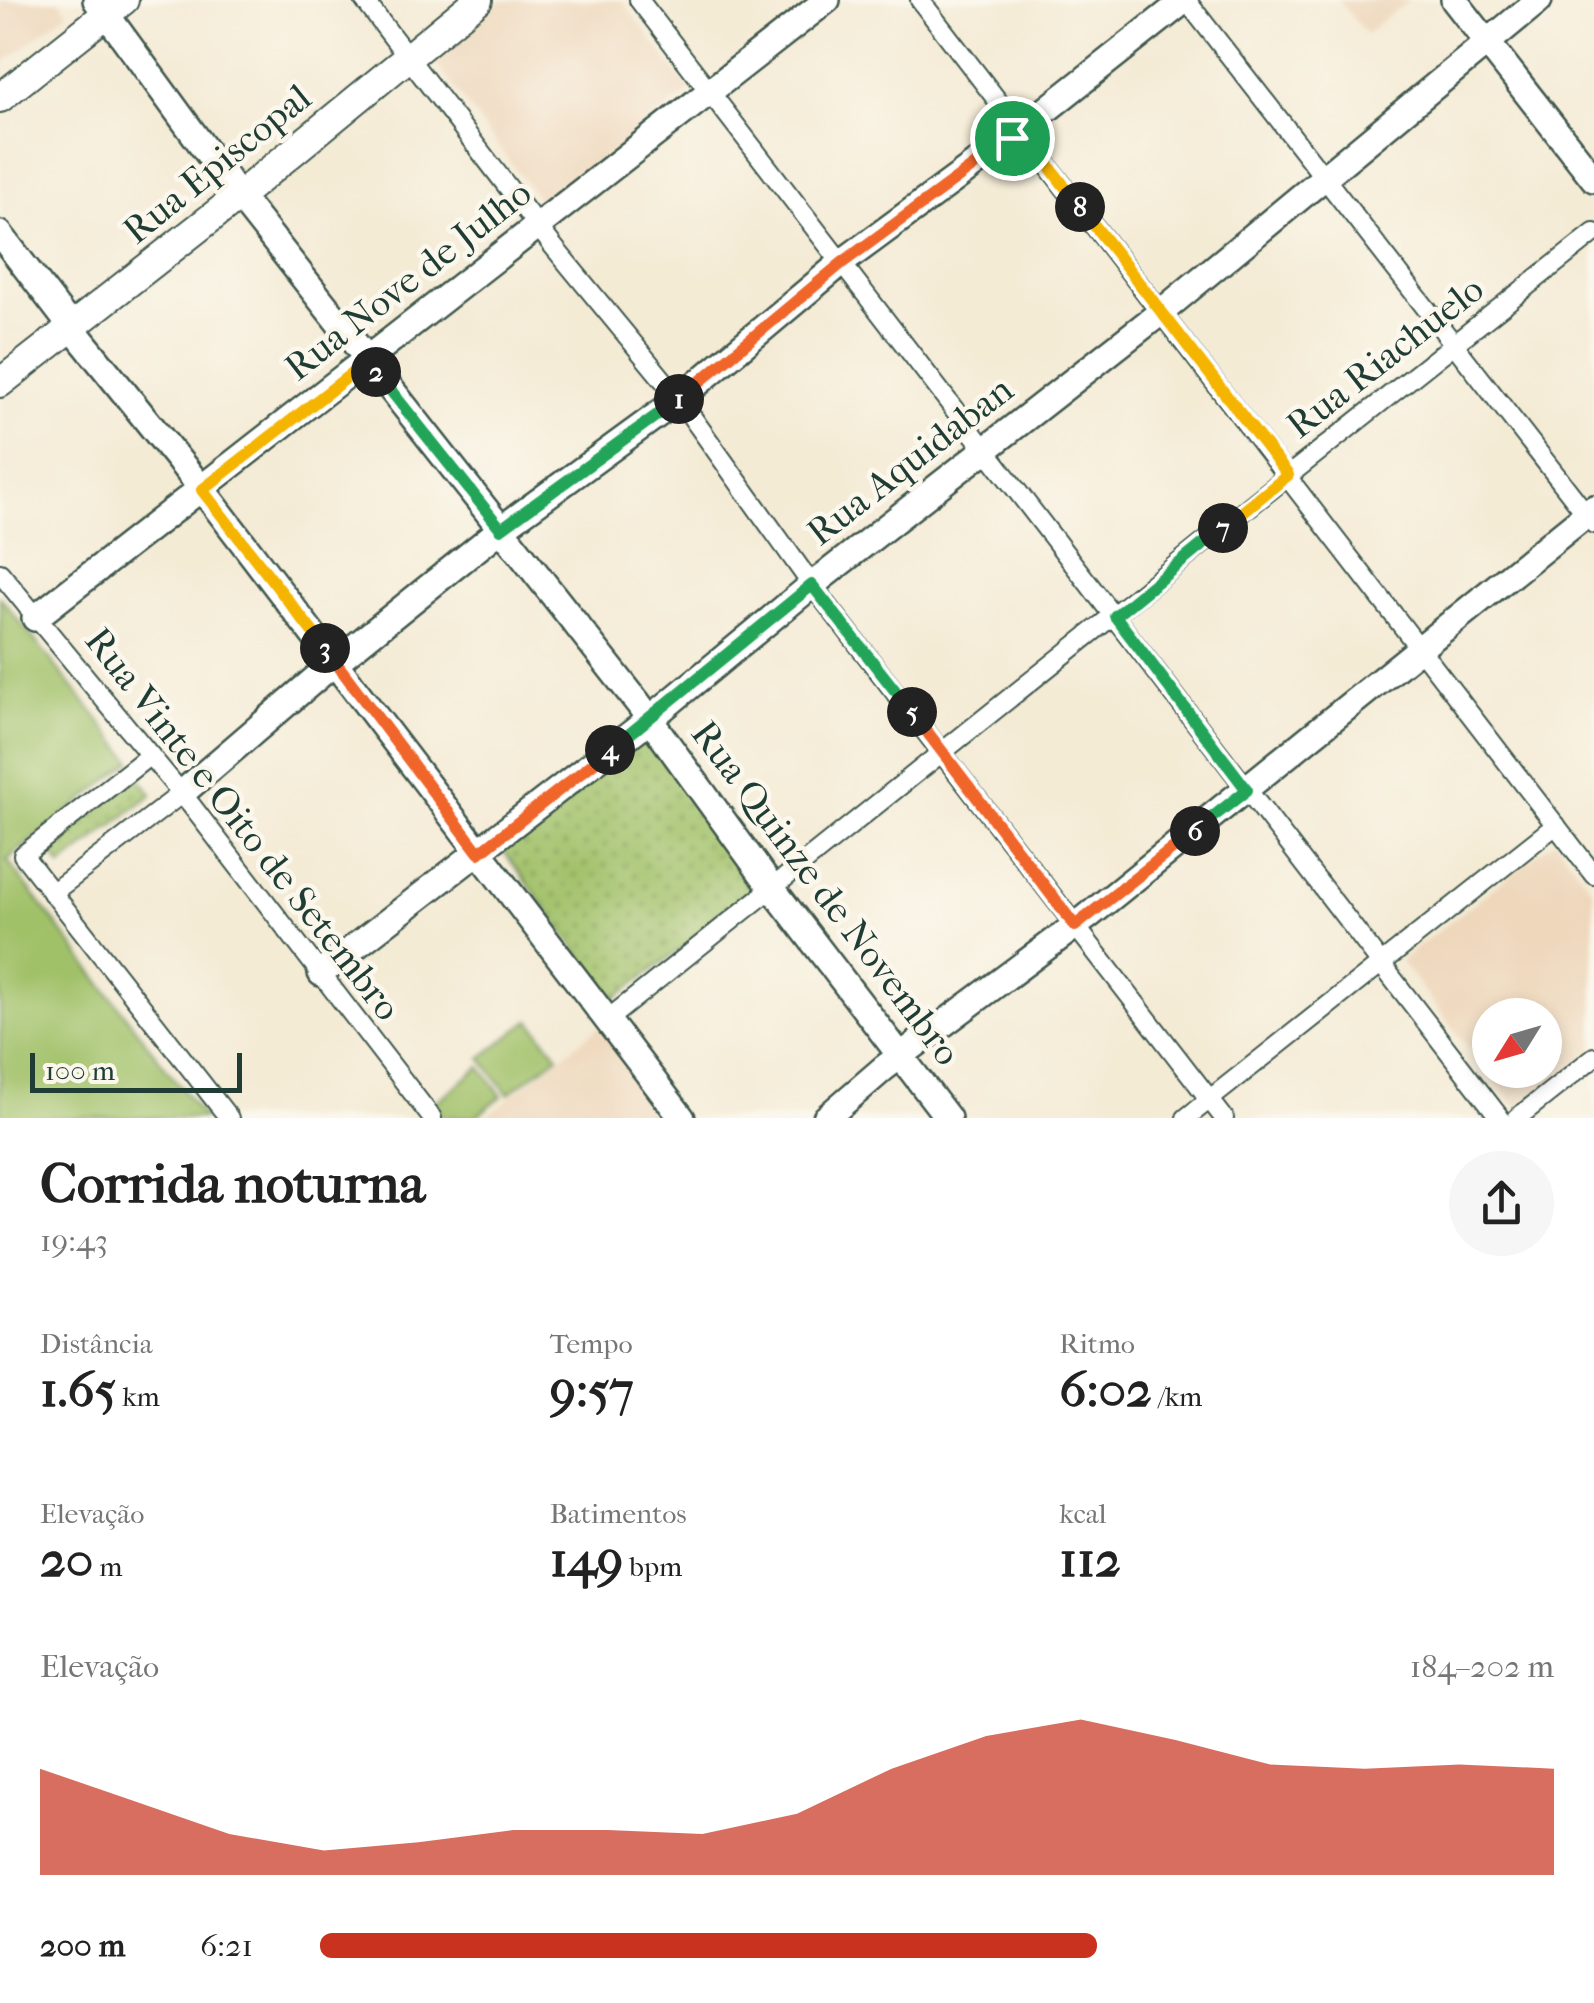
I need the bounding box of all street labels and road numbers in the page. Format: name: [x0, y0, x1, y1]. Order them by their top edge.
street label: Rua Episcopal: [114, 75, 320, 253]
street label: Rua Nove de Julho: [276, 170, 540, 390]
street label: Rua Riachuelo: [1278, 266, 1492, 448]
street label: Rua Aquidaban: [798, 367, 1022, 555]
street label: Rua Vinte e Oito de Setembro: [76, 619, 410, 1029]
street label: Rua Quinze de Novembro: [682, 712, 970, 1074]

